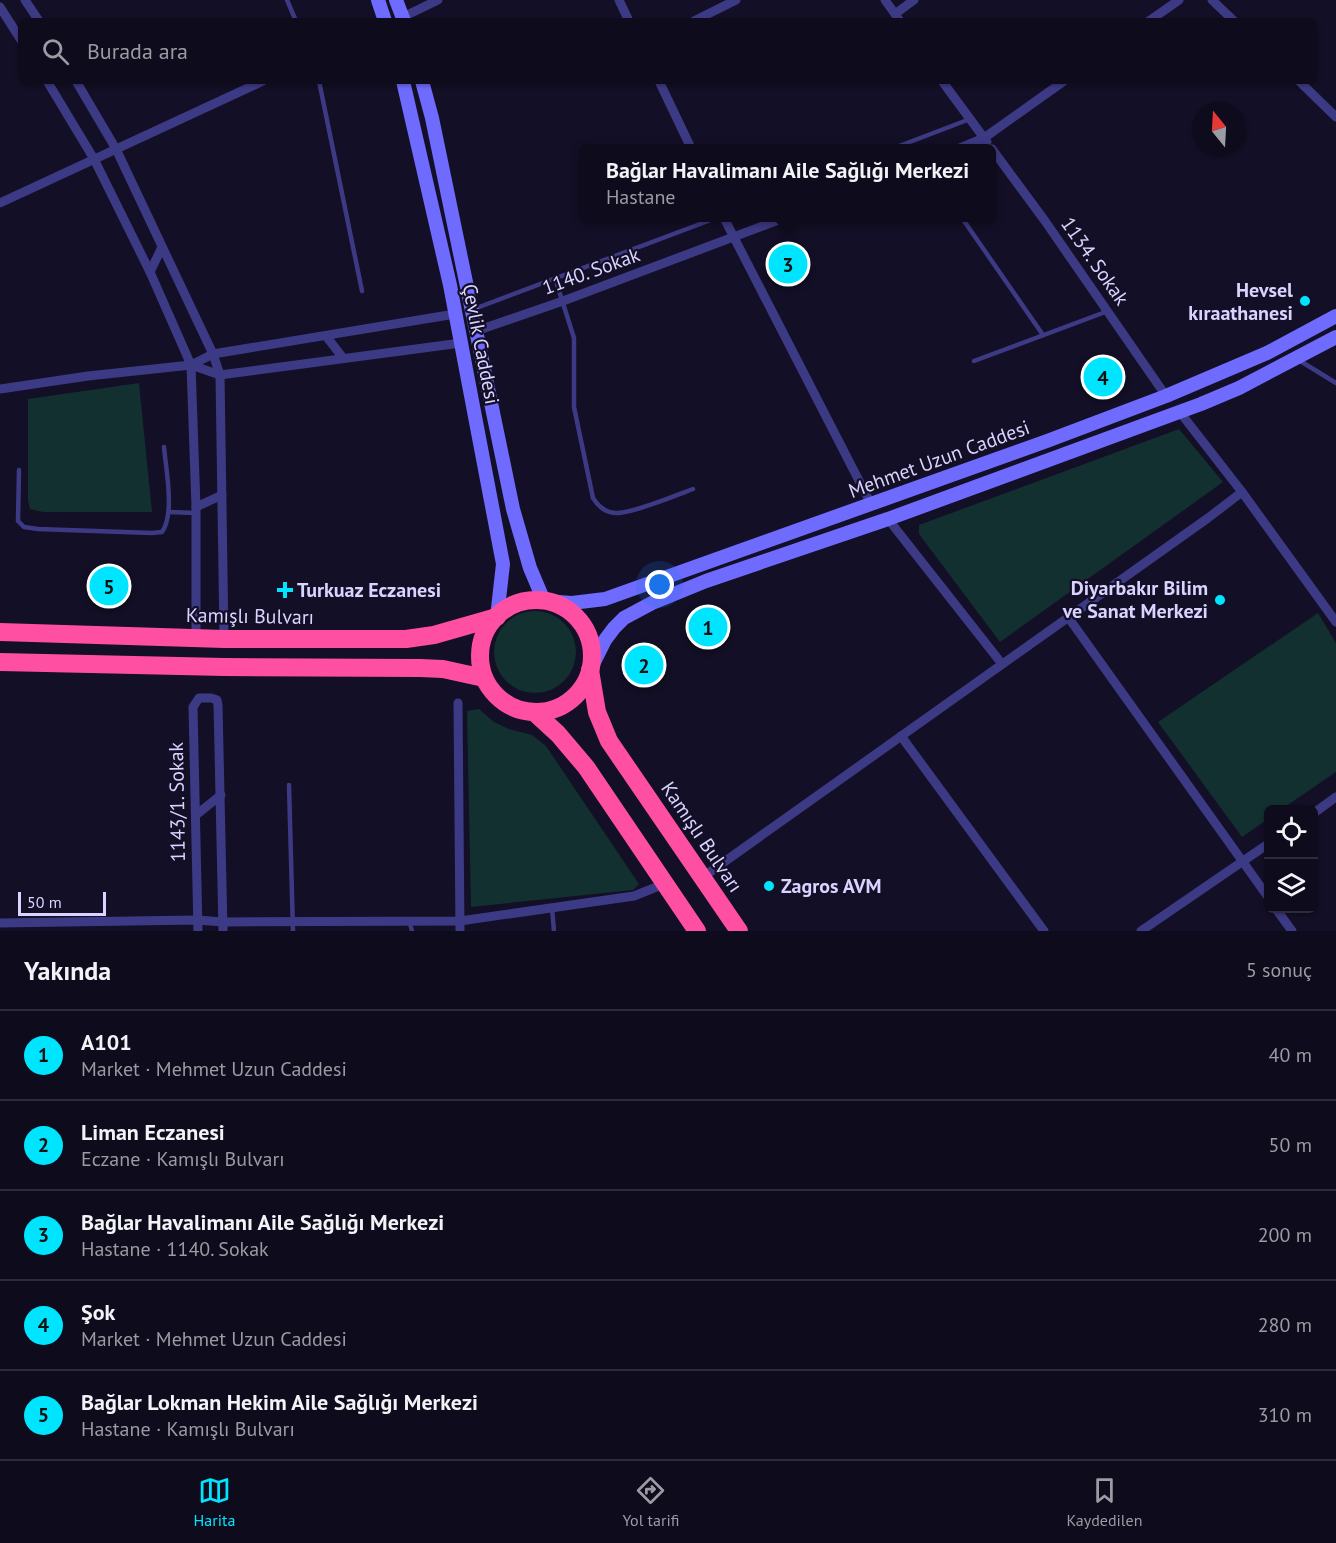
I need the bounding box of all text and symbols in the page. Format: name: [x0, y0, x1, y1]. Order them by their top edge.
search box: [18, 18, 1318, 84]
icon: search: [39, 35, 72, 68]
text: Burada ara: [87, 37, 188, 65]
north arrow: [1192, 102, 1246, 156]
popup: [579, 144, 996, 222]
text: Bağlar Havalimanı Aile Sağlığı Merkezi: [606, 156, 969, 184]
text: Hastane: [606, 184, 676, 210]
street label: 1134. Sokak: [1055, 212, 1135, 311]
street label: 1140. Sokak: [539, 241, 644, 301]
pin: 3: [768, 242, 808, 286]
place label: Hevsel kıraathanesi: [1188, 277, 1293, 326]
street label: Çevlik Caddesi: [457, 282, 505, 406]
marker: Hevsel kıraathanesi: [1298, 294, 1312, 308]
pin: 4: [1084, 354, 1122, 400]
street label: Mehmet Uzun Caddesi: [845, 414, 1033, 504]
pin: 5: [90, 564, 128, 608]
your location: [645, 570, 674, 599]
place label: Diyarbakır Bilim ve Sanat Merkezi: [1062, 575, 1208, 624]
place label: Turkuaz Eczanesi: [297, 577, 441, 603]
marker: Turkuaz Eczanesi: [278, 583, 292, 597]
marker: Diyarbakır Bilim ve Sanat Merkezi: [1213, 593, 1227, 607]
street label: Kamışlı Bulvarı: [186, 602, 314, 630]
pin: 1: [688, 604, 728, 650]
pin: 2: [624, 642, 664, 688]
street label: 1143/1. Sokak: [163, 741, 191, 862]
street label: Kamışlı Bulvarı: [655, 777, 749, 897]
map controls: [1264, 805, 1318, 913]
button: locate: [1264, 805, 1318, 859]
button: layers: [1264, 859, 1318, 913]
place label: Zagros AVM: [781, 873, 881, 899]
marker: Zagros AVM: [762, 879, 776, 893]
scale bar: [18, 889, 106, 917]
text: 50 m: [27, 892, 62, 912]
text: Yakında: [24, 954, 111, 987]
text: 5 sonuç: [1246, 957, 1312, 983]
text: A101: [81, 1028, 132, 1056]
text: 1: [38, 1042, 49, 1068]
text: 40 m: [1269, 1042, 1312, 1068]
text: Market · Mehmet Uzun Caddesi: [81, 1056, 347, 1082]
text: Liman Eczanesi: [81, 1118, 225, 1146]
text: 2: [38, 1132, 49, 1158]
text: 50 m: [1269, 1132, 1312, 1158]
text: Eczane · Kamışlı Bulvarı: [81, 1146, 285, 1172]
text: Bağlar Havalimanı Aile Sağlığı Merkezi: [81, 1208, 444, 1236]
text: 3: [38, 1222, 49, 1248]
text: 200 m: [1258, 1222, 1312, 1248]
text: Hastane · 1140. Sokak: [81, 1236, 269, 1262]
text: Şok: [81, 1298, 115, 1326]
text: 4: [38, 1312, 49, 1338]
text: 280 m: [1258, 1312, 1312, 1338]
text: Market · Mehmet Uzun Caddesi: [81, 1326, 347, 1352]
text: Bağlar Lokman Hekim Aile Sağlığı Merkezi: [81, 1388, 478, 1416]
text: 5: [38, 1402, 49, 1428]
text: 310 m: [1258, 1402, 1312, 1428]
text: Hastane · Kamışlı Bulvarı: [81, 1416, 295, 1442]
tab: Harita: [194, 1474, 235, 1530]
tab: Yol tarifi: [623, 1474, 679, 1530]
tab: Kaydedilen: [1067, 1474, 1142, 1530]

